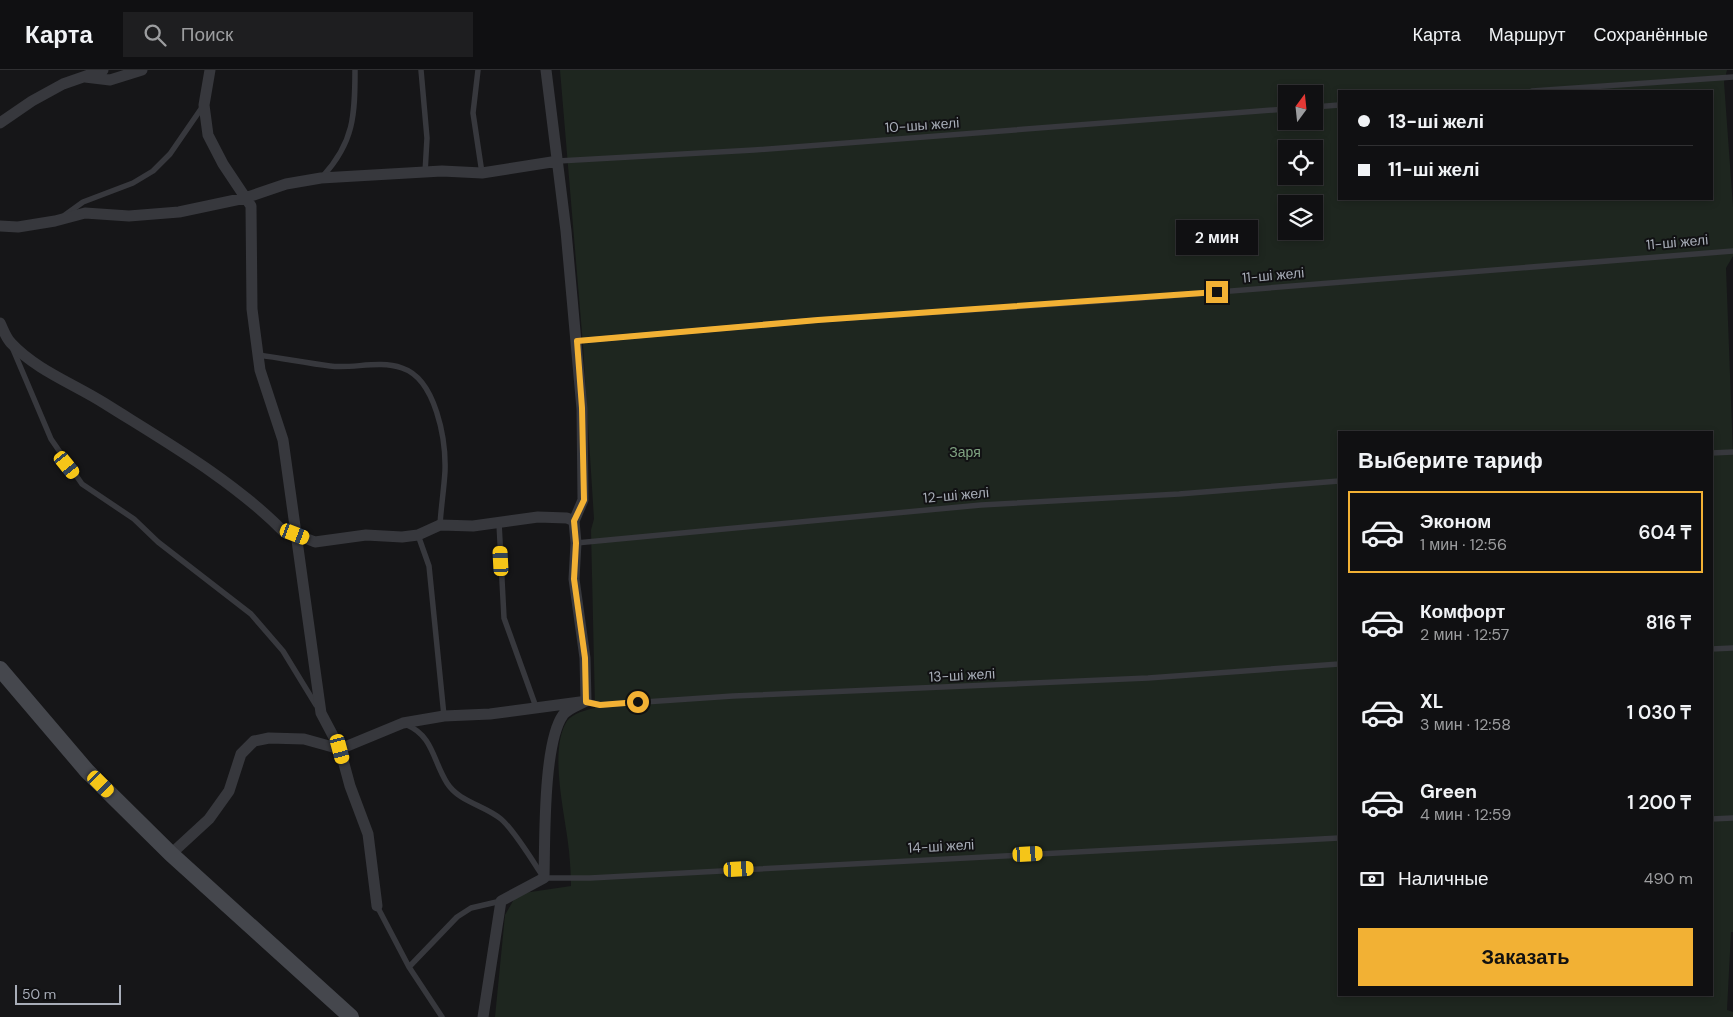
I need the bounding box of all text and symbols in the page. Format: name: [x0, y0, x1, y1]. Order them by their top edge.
search box: [123, 12, 473, 57]
text: Карта: [25, 19, 93, 50]
icon: search: [141, 21, 169, 49]
text: Поиск: [181, 22, 233, 47]
text: Карта: [1413, 23, 1461, 47]
text: Маршрут: [1489, 23, 1565, 47]
text: Сохранённые: [1593, 23, 1708, 47]
north arrow: [1278, 85, 1322, 130]
map controls: [1278, 85, 1323, 240]
text: 13-ші желі: [1388, 109, 1484, 134]
street label: 10-шы желі: [884, 113, 960, 137]
button: locate: [1278, 140, 1323, 185]
text: 11-ші желі: [1388, 157, 1480, 182]
button: layers: [1278, 195, 1323, 240]
callout: 2 мин: [1176, 220, 1258, 254]
text: 2 мин: [1195, 227, 1239, 248]
street label: 11-ші желі: [1645, 230, 1709, 254]
street label: 11-ші желі: [1241, 263, 1305, 287]
route end: [1206, 281, 1228, 303]
park label: Заря: [949, 443, 981, 461]
text: Выберите тариф: [1358, 446, 1543, 475]
car: [51, 449, 82, 481]
street label: 12-ші желі: [922, 483, 990, 507]
text: Эконом: [1420, 509, 1491, 534]
icon: car: [1360, 510, 1405, 555]
text: 604 ₸: [1639, 520, 1691, 545]
car: [278, 522, 311, 546]
text: 1 мин · 12:56: [1420, 534, 1507, 555]
car: [492, 546, 509, 576]
text: Комфорт: [1420, 599, 1505, 624]
icon: car: [1360, 600, 1405, 645]
text: 816 ₸: [1646, 610, 1691, 635]
text: 2 мин · 12:57: [1420, 624, 1509, 645]
street label: 13-ші желі: [928, 664, 996, 686]
text: XL: [1420, 689, 1443, 714]
icon: car: [1360, 690, 1405, 735]
route start: [627, 691, 649, 713]
text: 1 030 ₸: [1627, 700, 1691, 725]
text: 3 мин · 12:58: [1420, 714, 1511, 735]
car: [328, 733, 351, 765]
car: [85, 768, 116, 800]
text: Green: [1420, 779, 1477, 804]
icon: car: [1360, 780, 1405, 825]
text: 1 200 ₸: [1627, 790, 1691, 815]
text: 4 мин · 12:59: [1420, 804, 1511, 825]
street label: 14-ші желі: [907, 835, 975, 857]
car: [1012, 846, 1043, 862]
car: [723, 861, 754, 877]
icon: cash: [1358, 865, 1386, 893]
text: Наличные: [1398, 866, 1489, 891]
text: 490 m: [1644, 868, 1693, 889]
button: Заказать: [1358, 928, 1693, 986]
scale bar: [15, 982, 121, 1005]
text: 50 m: [22, 985, 56, 1003]

